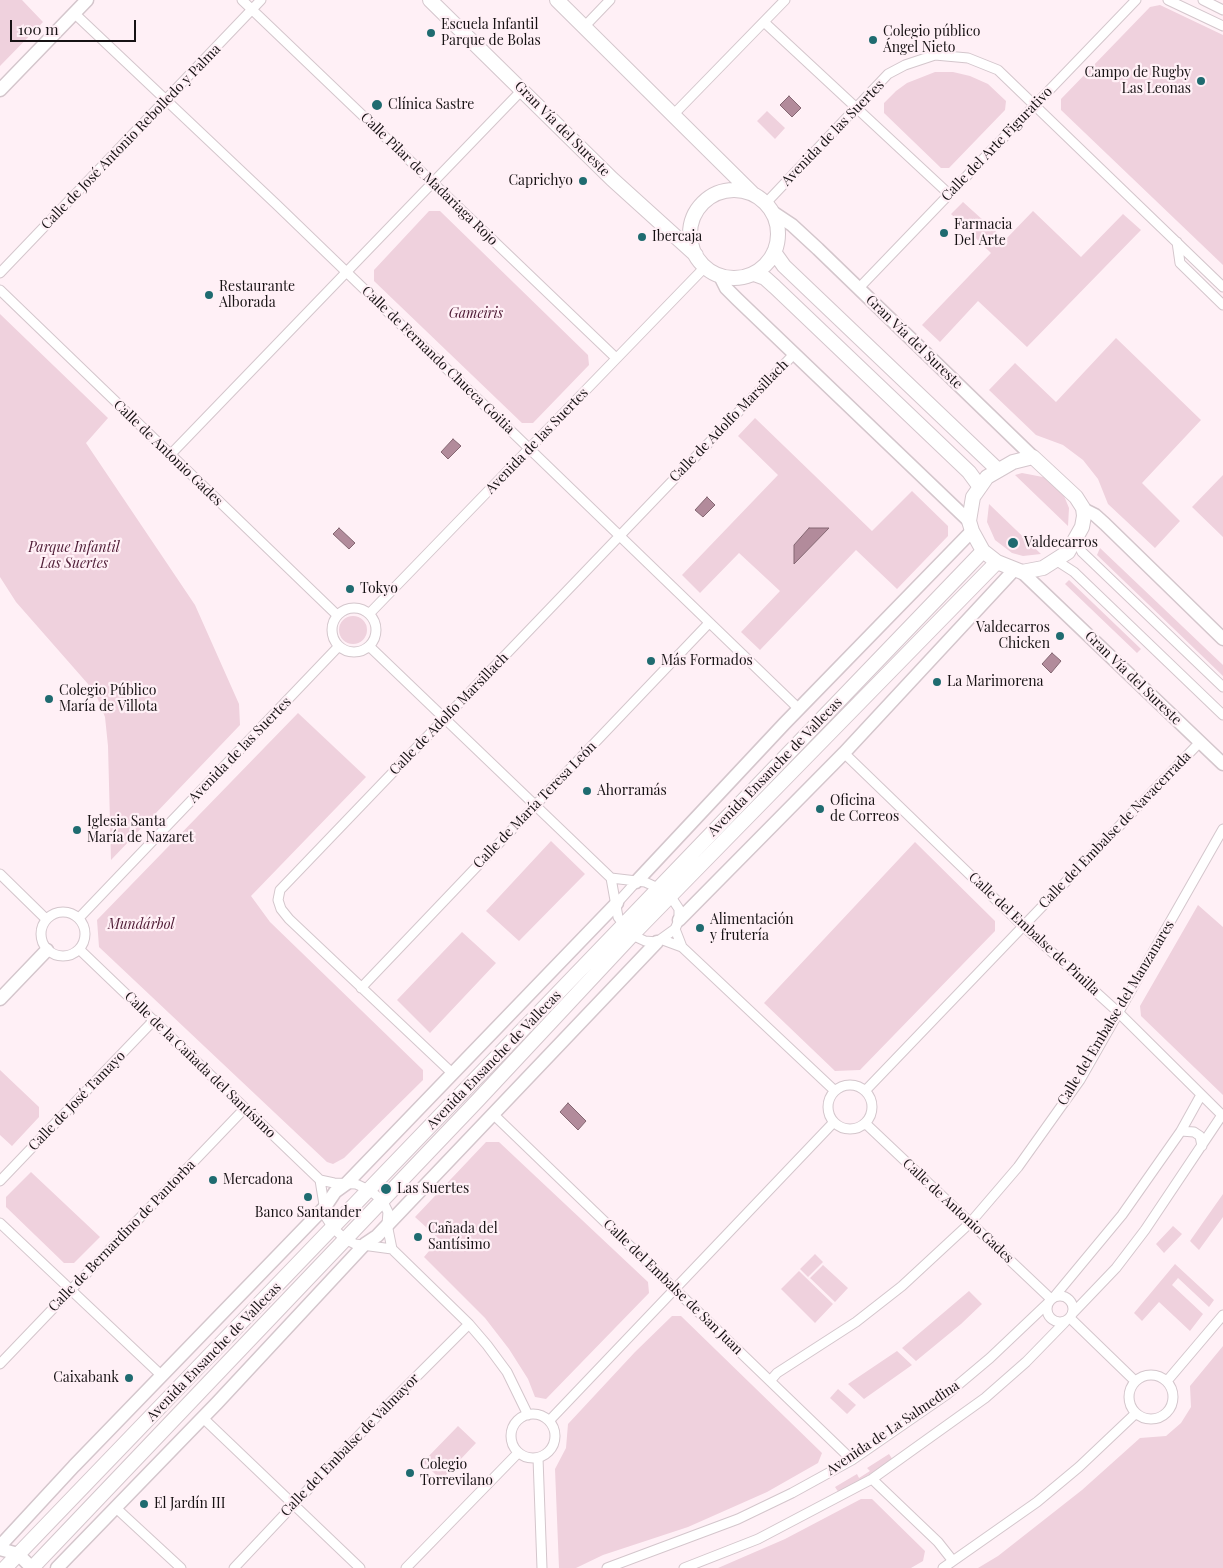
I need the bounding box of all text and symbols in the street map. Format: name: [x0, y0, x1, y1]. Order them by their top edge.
scale bar: [12, 10, 139, 42]
place label: Escuela Infantil Parque de Bolas: [441, 17, 541, 49]
text: 100 m: [18, 19, 59, 39]
place label: Colegio público Ángel Nieto: [883, 24, 980, 56]
marker: Escuela Infantil Parque de Bolas: [425, 27, 437, 39]
marker: Colegio público Ángel Nieto: [867, 34, 879, 46]
street label: Calle de José Antonio Rebolledo y Palma: [38, 41, 224, 233]
place label: Campo de Rugby Las Leonas: [1085, 65, 1191, 98]
marker: Campo de Rugby Las Leonas: [1195, 75, 1207, 87]
street label: Avenida de las Suertes: [778, 77, 888, 189]
street label: Gran Vía del Sureste: [511, 78, 613, 180]
street label: Calle del Arte Figurativo: [938, 83, 1056, 205]
place label: Clínica Sastre: [388, 97, 474, 113]
marker: Clínica Sastre: [370, 98, 384, 112]
street label: Calle Pilar de Madariaga Rojo: [357, 109, 501, 249]
place label: Caprichyo: [508, 173, 573, 189]
marker: Caprichyo: [577, 175, 589, 187]
place label: Farmacia Del Arte: [954, 217, 1012, 250]
marker: Farmacia Del Arte: [938, 227, 950, 239]
place label: Ibercaja: [652, 229, 702, 245]
marker: Ibercaja: [636, 231, 648, 243]
place label: Restaurante Alborada: [219, 279, 295, 312]
street label: Calle de Fernando Chueca Goitia: [358, 283, 518, 437]
marker: Restaurante Alborada: [203, 289, 215, 301]
street label: Gran Vía del Sureste: [862, 292, 966, 392]
park label: Gameiris: [449, 306, 503, 322]
street label: Calle de Adolfo Marsillach: [666, 356, 792, 486]
street label: Avenida de las Suertes: [482, 385, 592, 497]
street label: Calle de Antonio Gades: [110, 396, 226, 510]
place label: Valdecarros: [1024, 535, 1098, 551]
marker: Valdecarros: [1006, 536, 1020, 550]
park label: Parque Infantil Las Suertes: [28, 540, 120, 572]
place label: Tokyo: [360, 581, 398, 597]
marker: Tokyo: [344, 583, 356, 595]
place label: Valdecarros Chicken: [976, 620, 1050, 652]
street label: Gran Vía del Sureste: [1081, 628, 1185, 728]
marker: Valdecarros Chicken: [1054, 630, 1066, 642]
street label: Calle de Adolfo Marsillach: [386, 649, 512, 779]
place label: Más Formados: [661, 653, 753, 669]
marker: Más Formados: [645, 655, 657, 667]
place label: La Marimorena: [947, 674, 1044, 690]
marker: La Marimorena: [931, 676, 943, 688]
place label: Colegio Público María de Villota: [59, 683, 158, 716]
marker: Colegio Público María de Villota: [43, 693, 55, 705]
street label: Avenida de las Suertes: [185, 694, 295, 806]
street label: Avenida Ensanche de Vallecas: [704, 694, 846, 840]
street label: Calle de María Teresa León: [470, 738, 600, 872]
street label: Calle del Embalse de Navacerrada: [1035, 748, 1195, 912]
place label: Ahorramás: [597, 783, 667, 799]
marker: Ahorramás: [581, 785, 593, 797]
place label: Oficina de Correos: [830, 793, 899, 826]
marker: Oficina de Correos: [814, 803, 826, 815]
place label: Iglesia Santa María de Nazaret: [87, 814, 194, 846]
marker: Iglesia Santa María de Nazaret: [71, 824, 83, 836]
street label: Calle del Embalse de Pinilla: [965, 869, 1103, 999]
place label: Alimentación y frutería: [710, 912, 794, 944]
park label: Mundárbol: [108, 917, 174, 933]
street label: Calle del Embalse del Manzanares: [1054, 917, 1178, 1109]
marker: Alimentación y frutería: [694, 922, 706, 934]
street label: Avenida Ensanche de Vallecas: [423, 987, 565, 1133]
street label: Calle de la Cañada del Santísimo: [121, 988, 279, 1142]
street label: Calle de José Tamayo: [25, 1048, 129, 1154]
street label: Calle de Antonio Gades: [899, 1155, 1017, 1267]
street label: Calle de Bernardino de Pantorba: [45, 1157, 199, 1315]
place label: Mercadona: [223, 1172, 293, 1188]
marker: Mercadona: [207, 1174, 219, 1186]
place label: Las Suertes: [397, 1181, 469, 1197]
marker: Las Suertes: [379, 1182, 393, 1196]
marker: Banco Santander: [302, 1191, 314, 1203]
place label: Banco Santander: [255, 1205, 361, 1221]
street label: Calle del Embalse de San Juan: [600, 1216, 746, 1358]
place label: Cañada del Santísimo: [428, 1221, 498, 1254]
marker: Cañada del Santísimo: [412, 1231, 424, 1243]
street label: Avenida Ensanche de Vallecas: [143, 1279, 285, 1425]
place label: Caixabank: [53, 1370, 119, 1386]
street label: Calle del Embalse de Valmayor: [277, 1370, 423, 1520]
marker: Caixabank: [123, 1372, 135, 1384]
street label: Avenida de La Salmedina: [823, 1377, 963, 1479]
place label: Colegio Torrevilano: [420, 1457, 493, 1490]
marker: Colegio Torrevilano: [404, 1467, 416, 1479]
place label: El Jardín III: [154, 1496, 226, 1512]
marker: El Jardín III: [138, 1498, 150, 1510]

